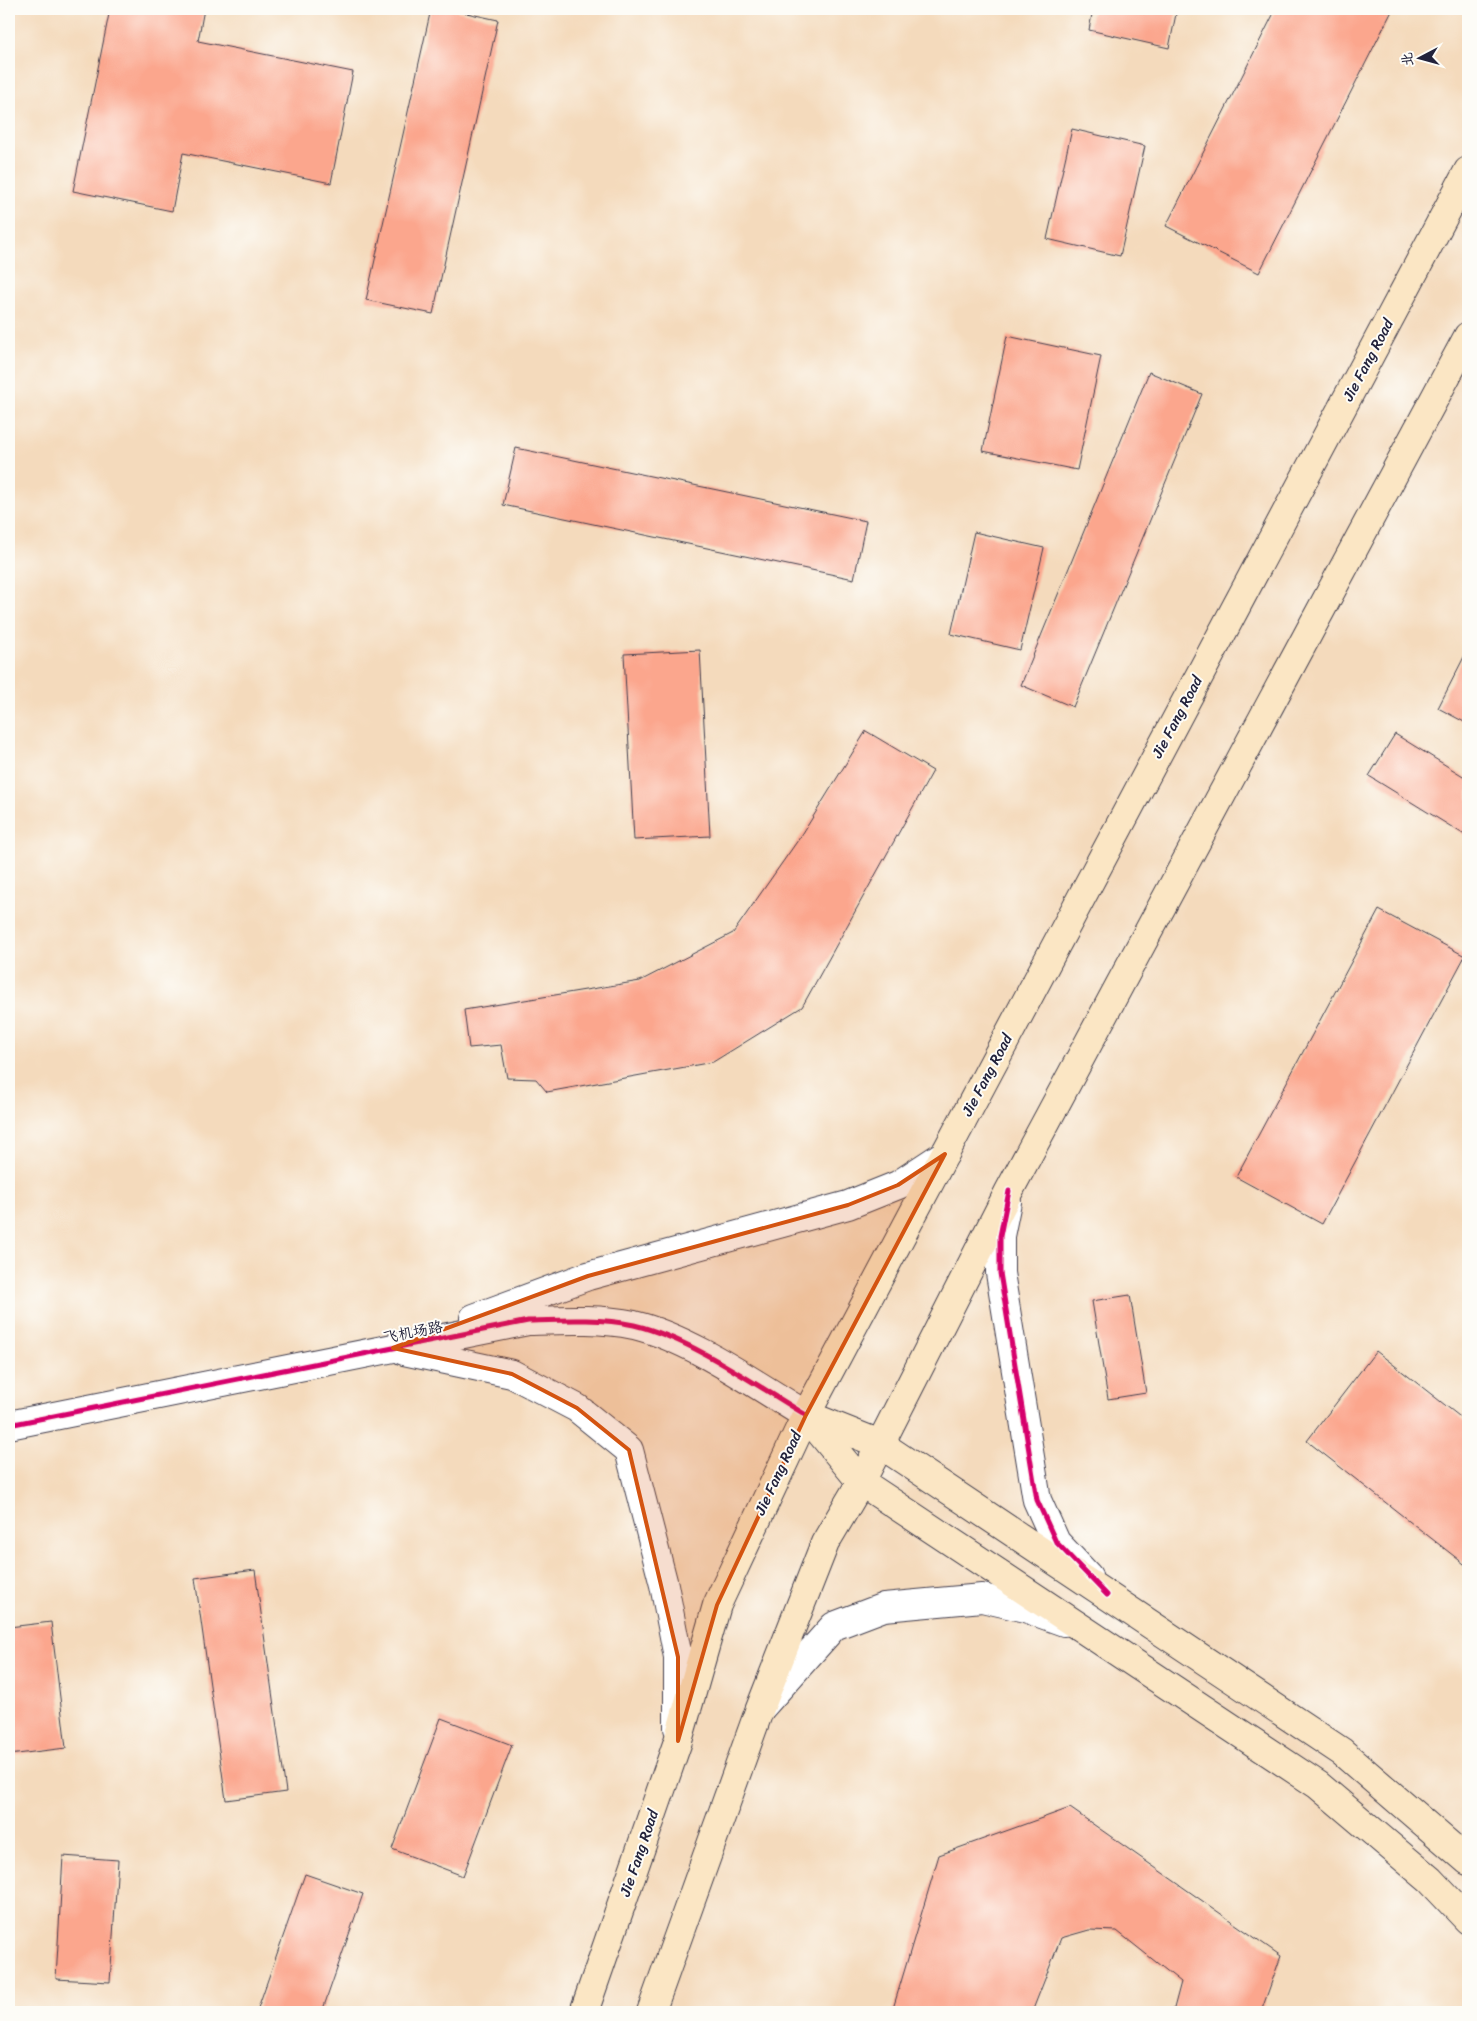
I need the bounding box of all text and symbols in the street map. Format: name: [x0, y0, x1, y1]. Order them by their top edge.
north arrow: [1394, 32, 1444, 82]
text: 北: [1394, 51, 1421, 68]
street label: Jie Fang Road: [1335, 313, 1401, 407]
street label: Jie Fang Road: [1144, 670, 1210, 764]
street label: Jie Fang Road: [954, 1028, 1020, 1122]
street label: 飞机场路: [381, 1314, 445, 1350]
street label: Jie Fang Road: [747, 1426, 809, 1520]
street label: Jie Fang Road: [612, 1805, 666, 1901]

